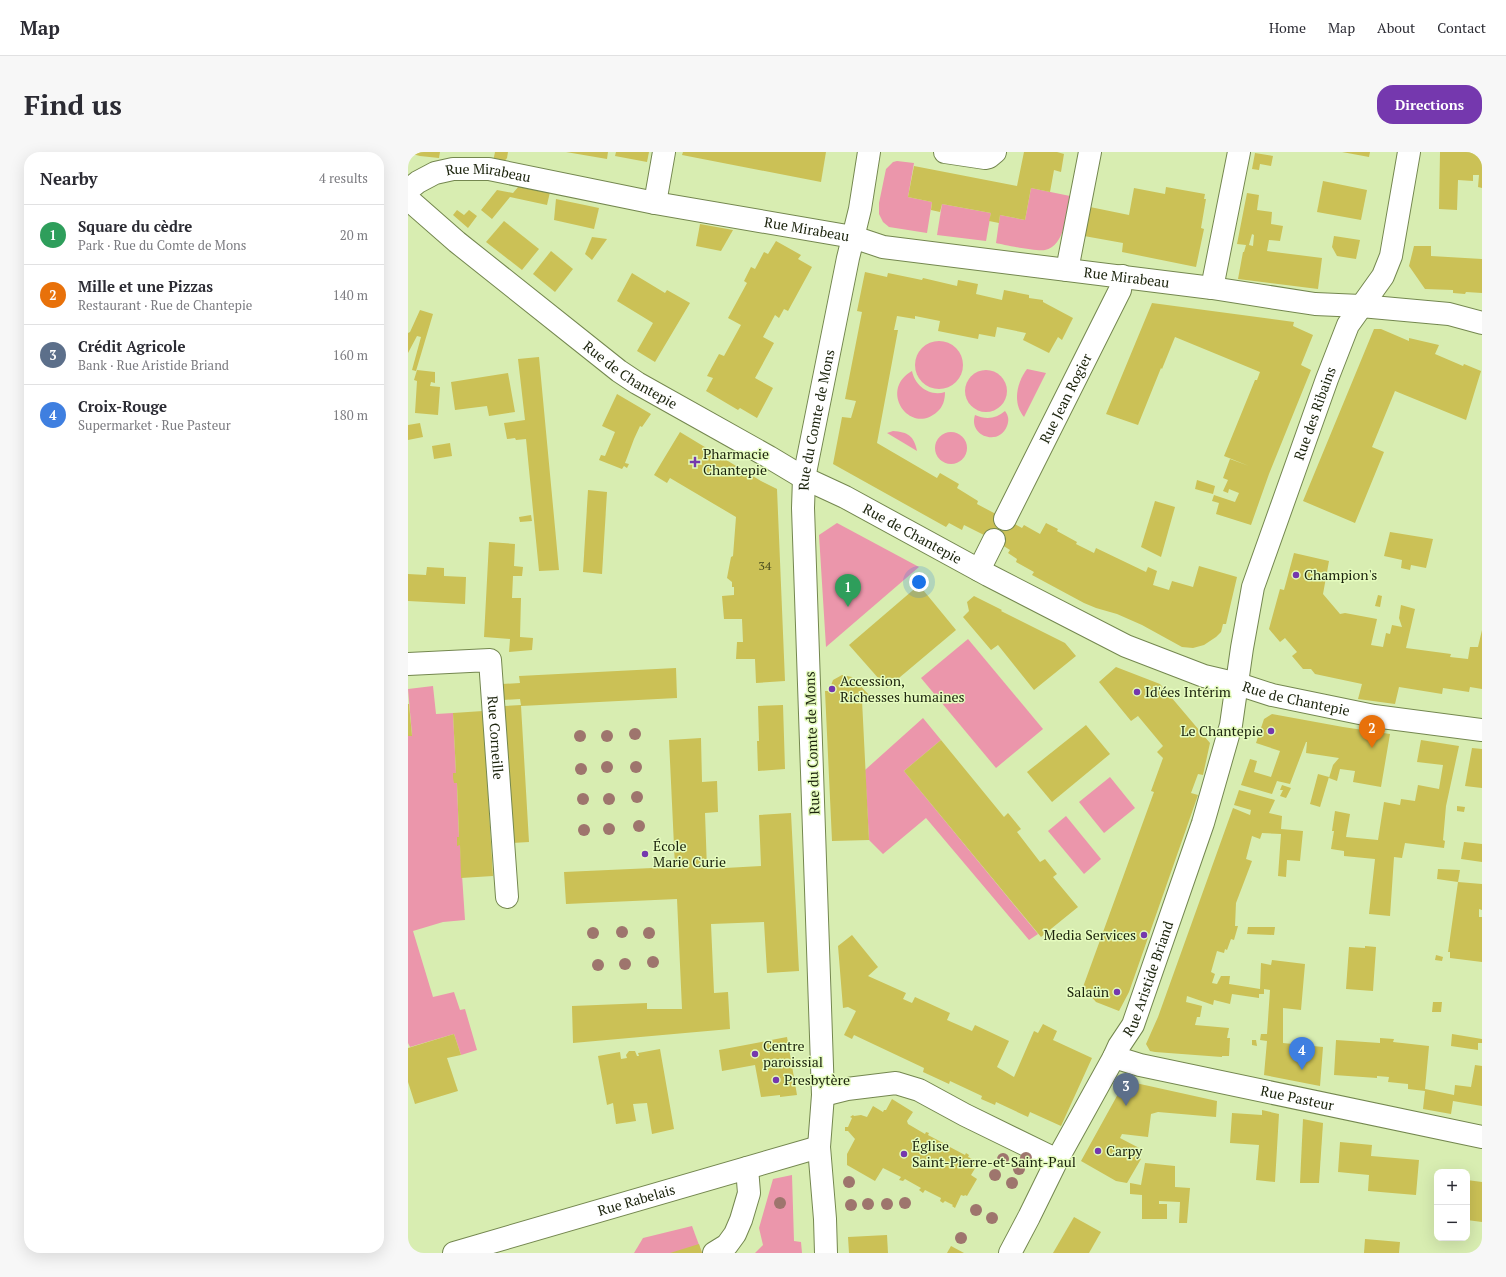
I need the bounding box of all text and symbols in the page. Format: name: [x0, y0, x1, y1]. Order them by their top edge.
text: Map: [20, 15, 60, 40]
text: Home: [1269, 18, 1306, 37]
text: Map: [1328, 18, 1355, 37]
text: About: [1377, 18, 1415, 37]
text: Contact: [1437, 18, 1486, 37]
button: Directions: [1377, 85, 1482, 124]
text: Find us: [24, 86, 122, 123]
street label: Rue Mirabeau: [443, 159, 533, 186]
text: Nearby: [40, 167, 98, 190]
text: 4 results: [319, 169, 368, 187]
street label: Rue Mirabeau: [763, 212, 851, 245]
text: Square du cèdre: [78, 216, 192, 236]
text: 1: [49, 226, 57, 244]
text: 20 m: [340, 226, 368, 244]
text: Park · Rue du Comte de Mons: [78, 236, 246, 254]
street label: Rue Mirabeau: [1083, 262, 1171, 292]
text: Mille et une Pizzas: [78, 276, 213, 296]
text: 2: [49, 286, 57, 304]
text: 140 m: [333, 286, 368, 304]
text: Restaurant · Rue de Chantepie: [78, 296, 252, 314]
text: Crédit Agricole: [78, 336, 185, 356]
street label: Rue de Chantepie: [580, 336, 681, 413]
text: 3: [49, 346, 57, 364]
text: 160 m: [333, 346, 368, 364]
street label: Rue du Comte de Mons: [794, 348, 838, 491]
street label: Rue Jean Rogier: [1035, 349, 1096, 446]
text: Bank · Rue Aristide Briand: [78, 356, 229, 374]
street label: Rue des Ribains: [1289, 364, 1340, 463]
text: Croix-Rouge: [78, 396, 167, 416]
text: 4: [49, 406, 57, 424]
text: 180 m: [333, 406, 368, 424]
text: Supermarket · Rue Pasteur: [78, 416, 231, 434]
place label: Pharmacie Chantepie: [703, 444, 769, 479]
marker: Pharmacie Chantepie: [690, 457, 700, 467]
street label: Rue de Chantepie: [860, 499, 965, 568]
house number: 34: [759, 558, 772, 573]
place label: Champion's: [1304, 565, 1377, 584]
marker: Champion's: [1291, 570, 1301, 580]
your location: [909, 572, 929, 592]
pin: 1: [835, 574, 861, 607]
street label: Rue du Comte de Mons: [800, 671, 823, 815]
place label: Accession, Richesses humaines: [840, 671, 965, 706]
street label: Rue de Chantepie: [1240, 676, 1352, 720]
place label: Id'ées Intérim: [1145, 682, 1231, 701]
marker: Accession, Richesses humaines: [827, 684, 837, 694]
marker: Id'ées Intérim: [1132, 687, 1142, 697]
street label: Rue Corneille: [484, 695, 509, 780]
pin: 2: [1359, 715, 1385, 748]
place label: Le Chantepie: [1181, 721, 1263, 740]
marker: Le Chantepie: [1266, 726, 1276, 736]
place label: École Marie Curie: [653, 836, 726, 871]
marker: École Marie Curie: [640, 849, 650, 859]
street label: Rue Aristide Briand: [1118, 918, 1177, 1040]
place label: Media Services: [1044, 925, 1136, 944]
marker: Media Services: [1139, 930, 1149, 940]
place label: Salaün: [1067, 982, 1110, 1001]
marker: Salaün: [1112, 987, 1122, 997]
place label: Centre paroissial: [763, 1036, 823, 1071]
pin: 4: [1289, 1037, 1315, 1070]
marker: Centre paroissial: [750, 1049, 760, 1059]
place label: Presbytère: [784, 1070, 850, 1089]
pin: 3: [1113, 1073, 1139, 1106]
marker: Presbytère: [771, 1075, 781, 1085]
street label: Rue Pasteur: [1259, 1081, 1337, 1115]
place label: Église Saint-Pierre-et-Saint-Paul: [912, 1136, 1076, 1171]
place label: Carpy: [1106, 1141, 1143, 1160]
marker: Carpy: [1093, 1146, 1103, 1156]
marker: Église Saint-Pierre-et-Saint-Paul: [899, 1149, 909, 1159]
map controls: [1434, 1169, 1470, 1241]
button: +: [1434, 1169, 1470, 1205]
street label: Rue Rabelais: [595, 1179, 677, 1220]
button: −: [1434, 1205, 1470, 1241]

